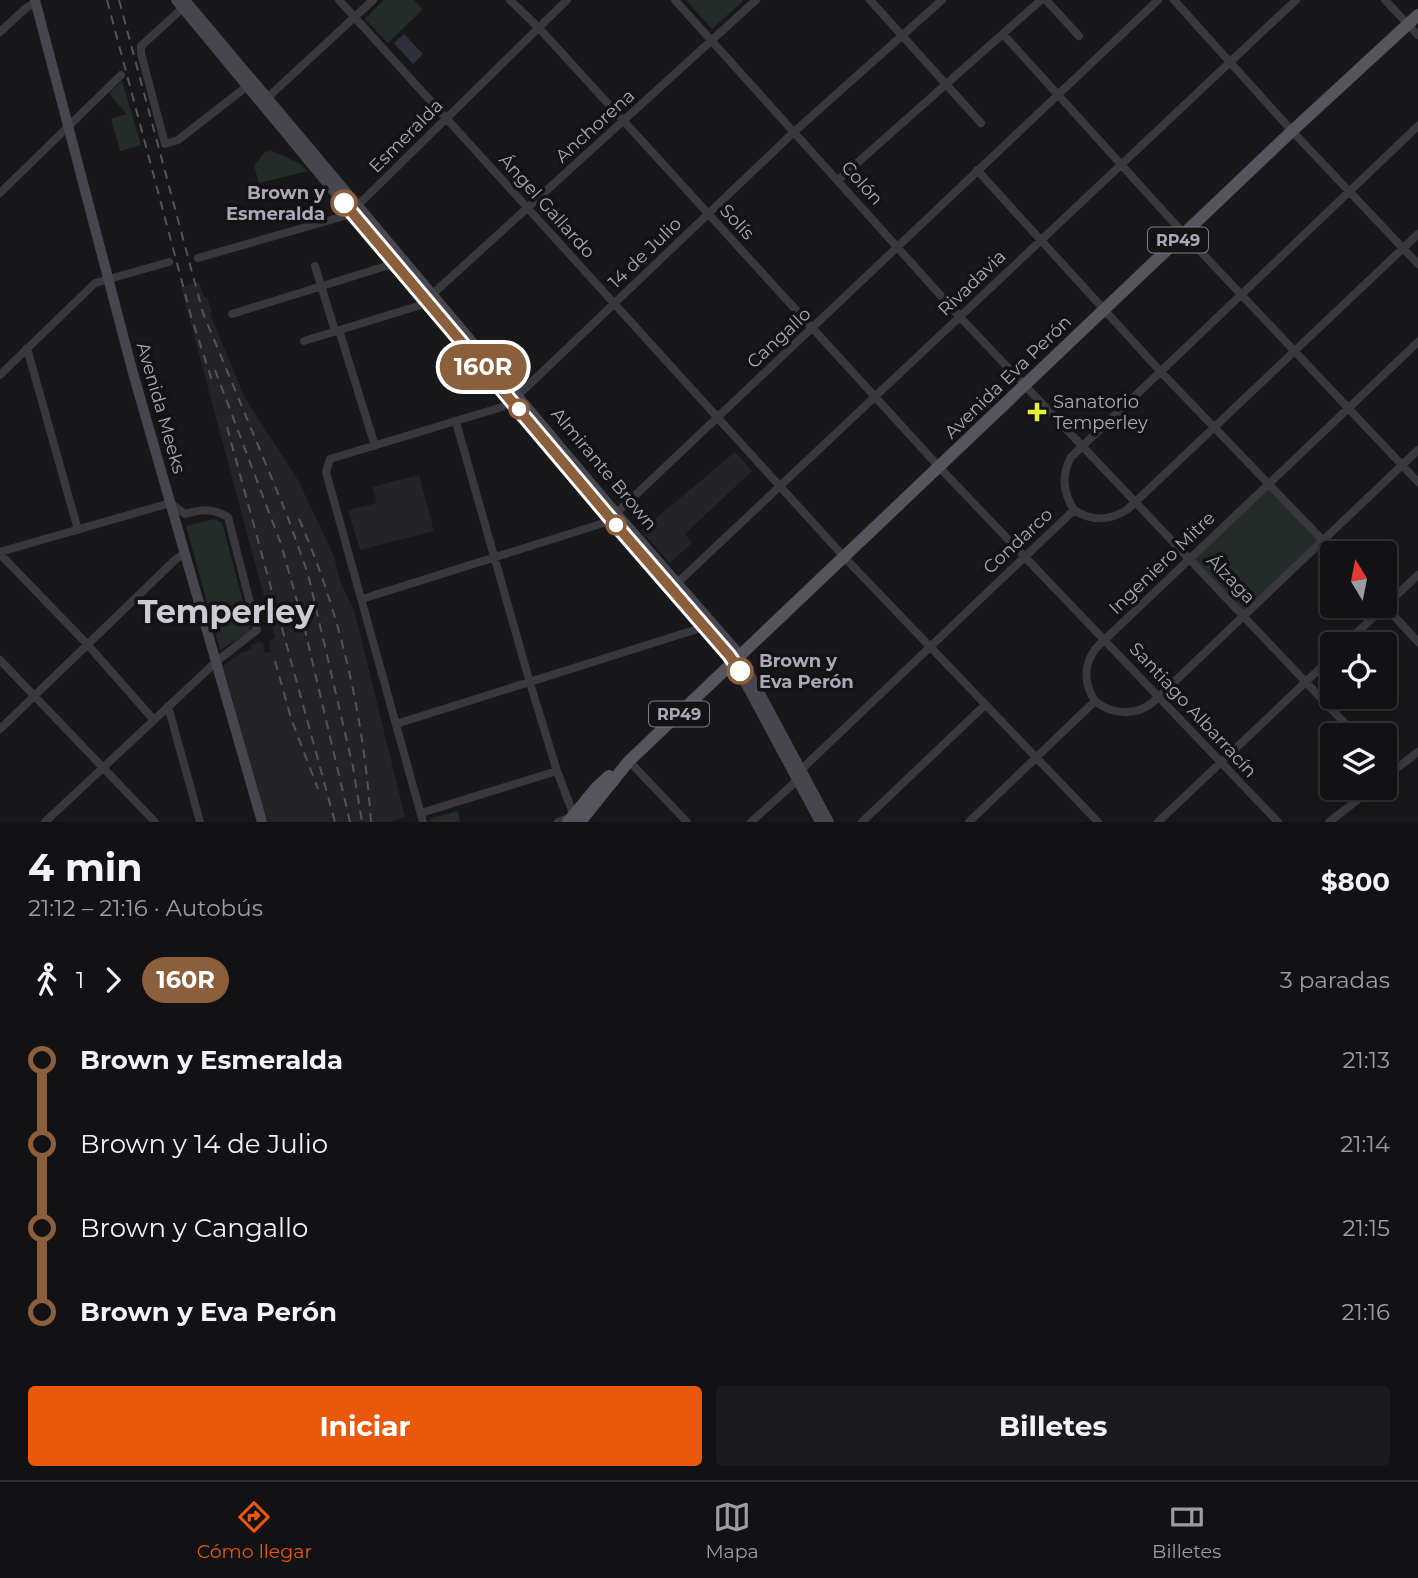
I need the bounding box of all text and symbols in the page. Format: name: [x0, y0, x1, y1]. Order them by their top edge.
street label: Anchorena: [551, 85, 639, 167]
street label: Esmeralda: [364, 94, 448, 178]
street label: Ángel Gallardo: [494, 149, 600, 263]
street label: Colón: [836, 156, 888, 210]
place label: Brown y Esmeralda: [226, 182, 325, 225]
marker: Brown y Esmeralda: [331, 190, 357, 216]
street label: Solís: [715, 200, 759, 245]
street label: 14 de Julio: [604, 213, 686, 293]
road number: RP49: [1148, 228, 1208, 252]
street label: Rivadavia: [934, 245, 1010, 321]
street label: Cangallo: [742, 303, 816, 373]
street label: Avenida Eva Perón: [940, 311, 1076, 443]
street label: Avenida Meeks: [132, 340, 190, 476]
line badge: 160R: [434, 344, 532, 390]
text: 160R: [454, 352, 512, 381]
place label: Sanatorio Temperley: [1053, 391, 1148, 434]
unlabelled marker: [509, 399, 529, 419]
marker: Sanatorio Temperley: [1027, 402, 1047, 422]
street label: Almirante Brown: [546, 403, 662, 535]
street label: Condarco: [979, 503, 1057, 579]
street label: Ingeniero Mitre: [1104, 507, 1220, 619]
unlabelled marker: [606, 515, 626, 535]
north arrow: [1320, 541, 1396, 618]
map controls: [1320, 541, 1397, 800]
street label: Álzaga: [1202, 550, 1260, 608]
district label: Temperley: [138, 592, 315, 631]
button: locate: [1320, 632, 1397, 709]
street label: Santiago Albarracín: [1125, 638, 1261, 782]
place label: Brown y Eva Perón: [759, 650, 854, 693]
marker: Brown y Eva Perón: [727, 658, 753, 684]
road number: RP49: [649, 702, 709, 726]
button: layers: [1320, 723, 1397, 800]
text: 4 min: [28, 844, 143, 891]
text: $800: [1321, 866, 1390, 898]
text: 21:12 – 21:16 · Autobús: [28, 894, 263, 922]
icon: walk: [28, 961, 66, 999]
icon: forward: [94, 961, 132, 999]
text: 160R: [156, 965, 215, 994]
text: 1: [76, 966, 84, 994]
text: 3 paradas: [1280, 966, 1390, 994]
text: Brown y Esmeralda: [80, 1044, 343, 1076]
text: 21:13: [1342, 1046, 1390, 1074]
text: Brown y 14 de Julio: [80, 1128, 328, 1160]
text: 21:14: [1340, 1130, 1390, 1158]
text: Brown y Cangallo: [80, 1212, 308, 1244]
text: 21:15: [1342, 1214, 1390, 1242]
text: Brown y Eva Perón: [80, 1296, 337, 1328]
text: 21:16: [1341, 1298, 1390, 1326]
button: Iniciar: [28, 1386, 702, 1466]
button: Billetes: [716, 1386, 1390, 1466]
tab: Cómo llegar: [197, 1498, 312, 1563]
tab: Mapa: [705, 1498, 759, 1563]
tab: Billetes: [1152, 1498, 1221, 1563]

